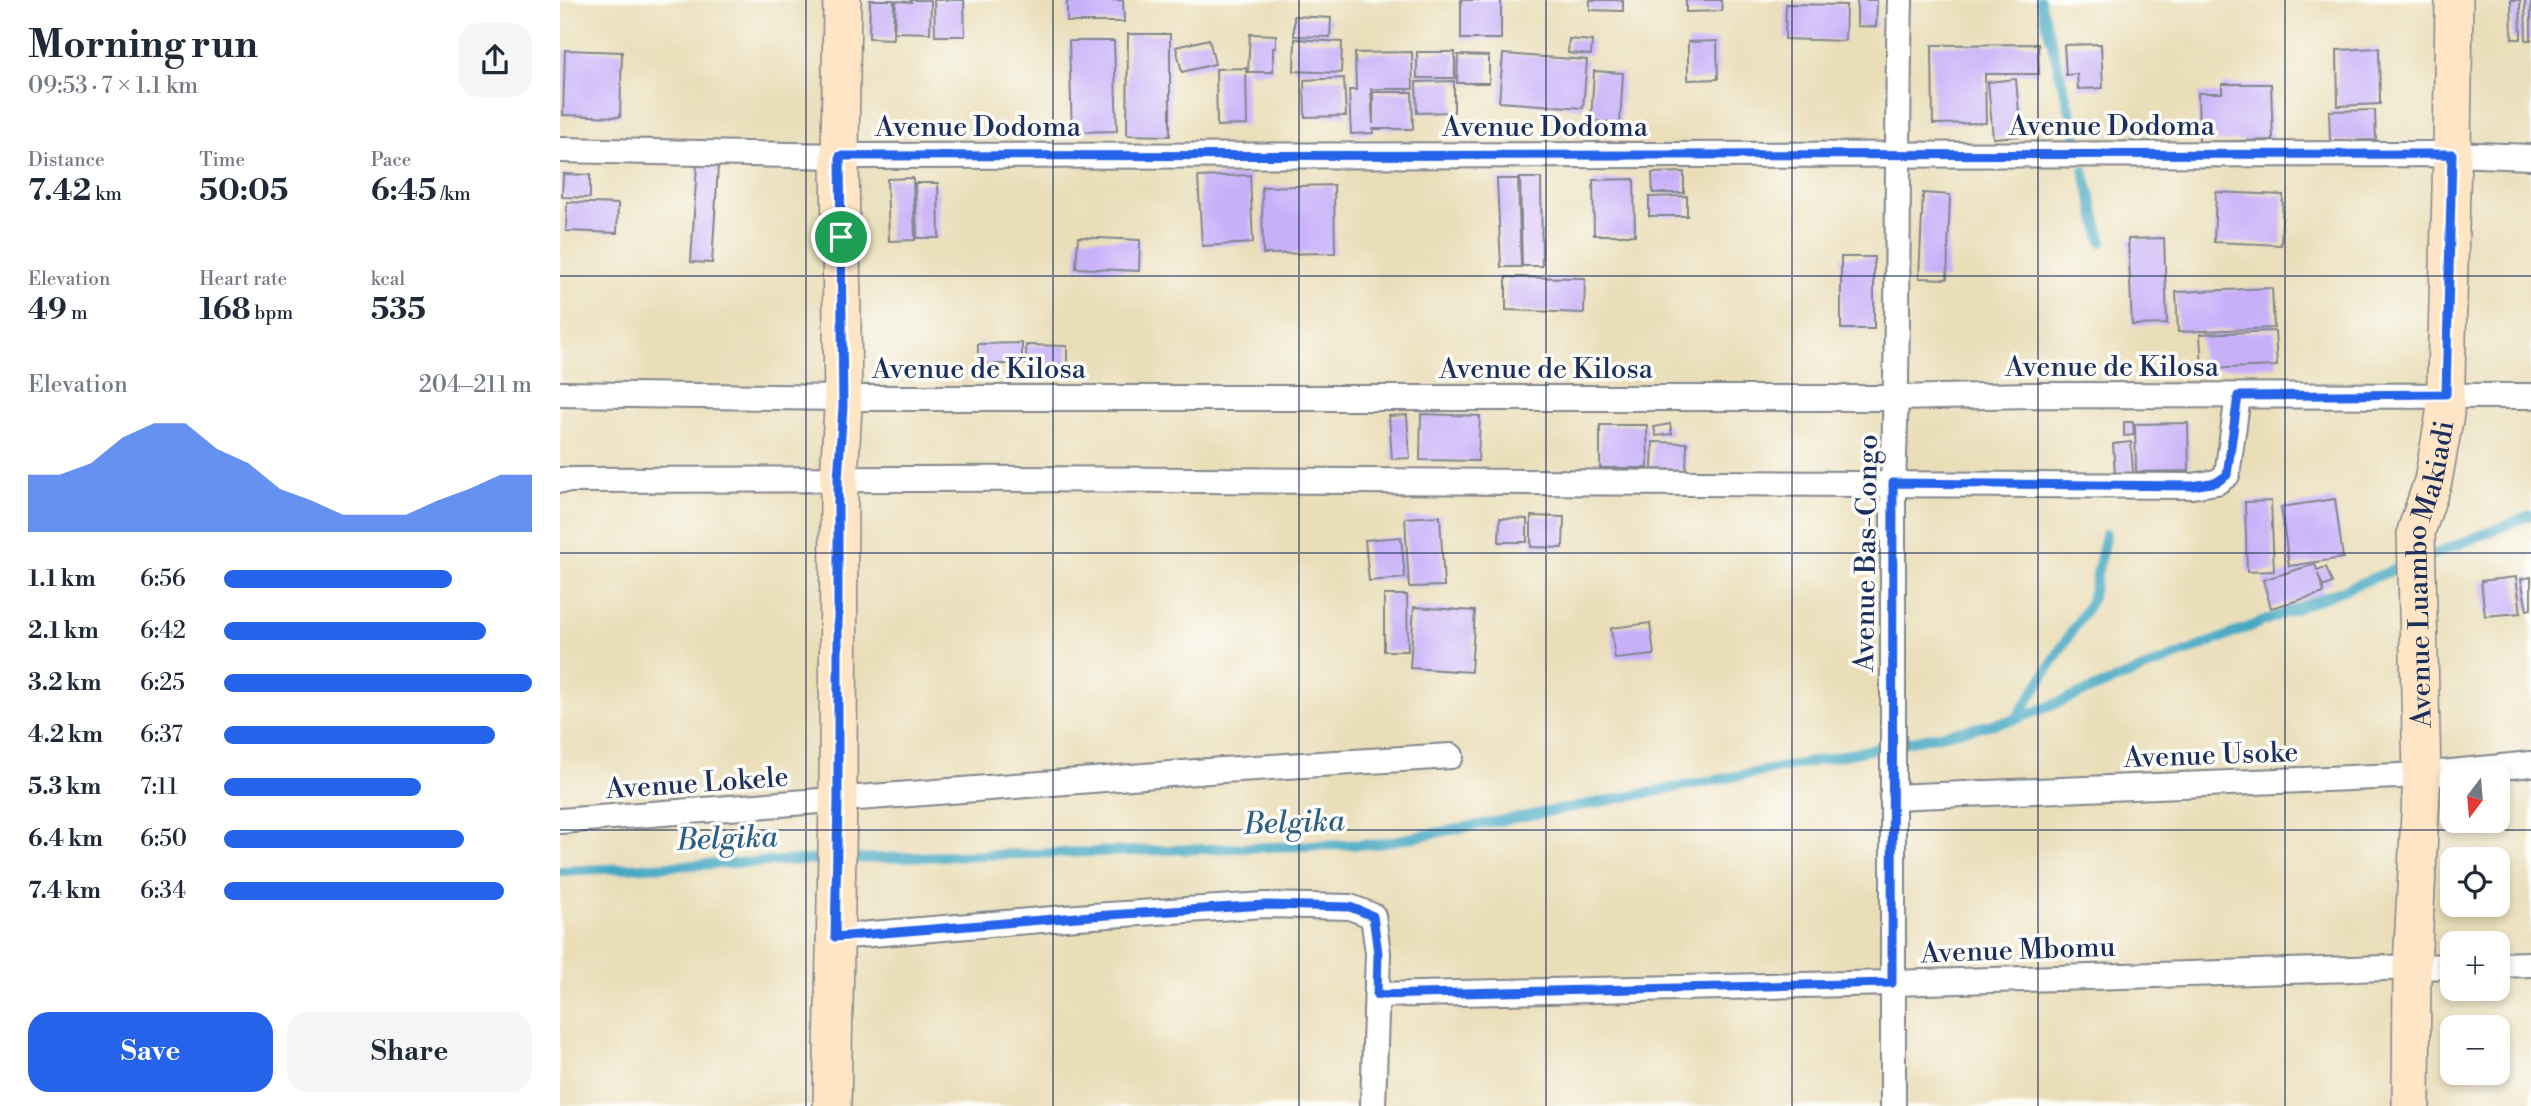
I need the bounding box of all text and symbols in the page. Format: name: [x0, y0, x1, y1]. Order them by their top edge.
text: Morning run: [28, 22, 258, 69]
button: share: [458, 23, 532, 97]
text: 09:53 · 7 × 1.1 km: [28, 72, 198, 100]
street label: Avenue Dodoma: [2008, 109, 2216, 144]
street label: Avenue Dodoma: [874, 110, 1082, 145]
street label: Avenue Dodoma: [1441, 110, 1649, 145]
text: Distance: [28, 148, 105, 172]
text: Time: [199, 148, 245, 172]
text: Pace: [371, 148, 411, 172]
text: 7.42: [28, 172, 91, 210]
text: 50:05: [199, 172, 288, 210]
text: 6:45: [371, 172, 436, 210]
text: km: [91, 182, 122, 206]
text: /km: [436, 182, 471, 206]
pin: [811, 207, 871, 267]
icon: arrive: [822, 218, 860, 256]
text: Elevation: [28, 267, 110, 291]
text: Heart rate: [199, 267, 287, 291]
text: kcal: [371, 267, 405, 291]
text: 49: [28, 291, 67, 329]
text: 168: [199, 291, 251, 329]
text: 535: [371, 291, 426, 329]
text: m: [67, 301, 88, 325]
text: bpm: [251, 301, 293, 325]
street label: Avenue de Kilosa: [2004, 350, 2220, 385]
street label: Avenue de Kilosa: [871, 352, 1087, 387]
street label: Avenue de Kilosa: [1438, 352, 1654, 387]
text: Elevation: [28, 371, 128, 399]
text: 204–211 m: [419, 371, 532, 399]
street label: Avenue Luambo Makiadi: [2400, 418, 2463, 729]
street label: Avenue Bas-Congo: [1847, 434, 1886, 673]
text: 1.1 km: [28, 565, 96, 593]
text: 6:56: [140, 565, 186, 593]
text: 2.1 km: [28, 617, 99, 645]
text: 6:42: [140, 617, 186, 645]
text: 3.2 km: [28, 669, 101, 697]
text: 6:25: [140, 669, 185, 697]
text: 4.2 km: [28, 721, 103, 749]
text: 6:37: [140, 721, 183, 749]
street label: Avenue Usoke: [2122, 735, 2299, 776]
street label: Avenue Lokele: [603, 760, 790, 807]
north arrow: [2440, 763, 2510, 833]
map controls: [2440, 763, 2510, 1085]
text: 5.3 km: [28, 773, 101, 801]
text: 7:11: [140, 773, 178, 801]
water label: Belgika: [1242, 802, 1346, 844]
water label: Belgika: [675, 818, 779, 860]
text: 6.4 km: [28, 825, 103, 853]
text: 6:50: [140, 825, 187, 853]
button: locate: [2440, 847, 2510, 917]
text: 7.4 km: [28, 877, 101, 905]
text: 6:34: [140, 877, 186, 905]
street label: Avenue Mbomu: [1919, 930, 2116, 971]
button: +: [2440, 931, 2510, 1001]
button: Save: [28, 1012, 273, 1092]
button: Share: [287, 1012, 532, 1092]
button: −: [2440, 1015, 2510, 1085]

